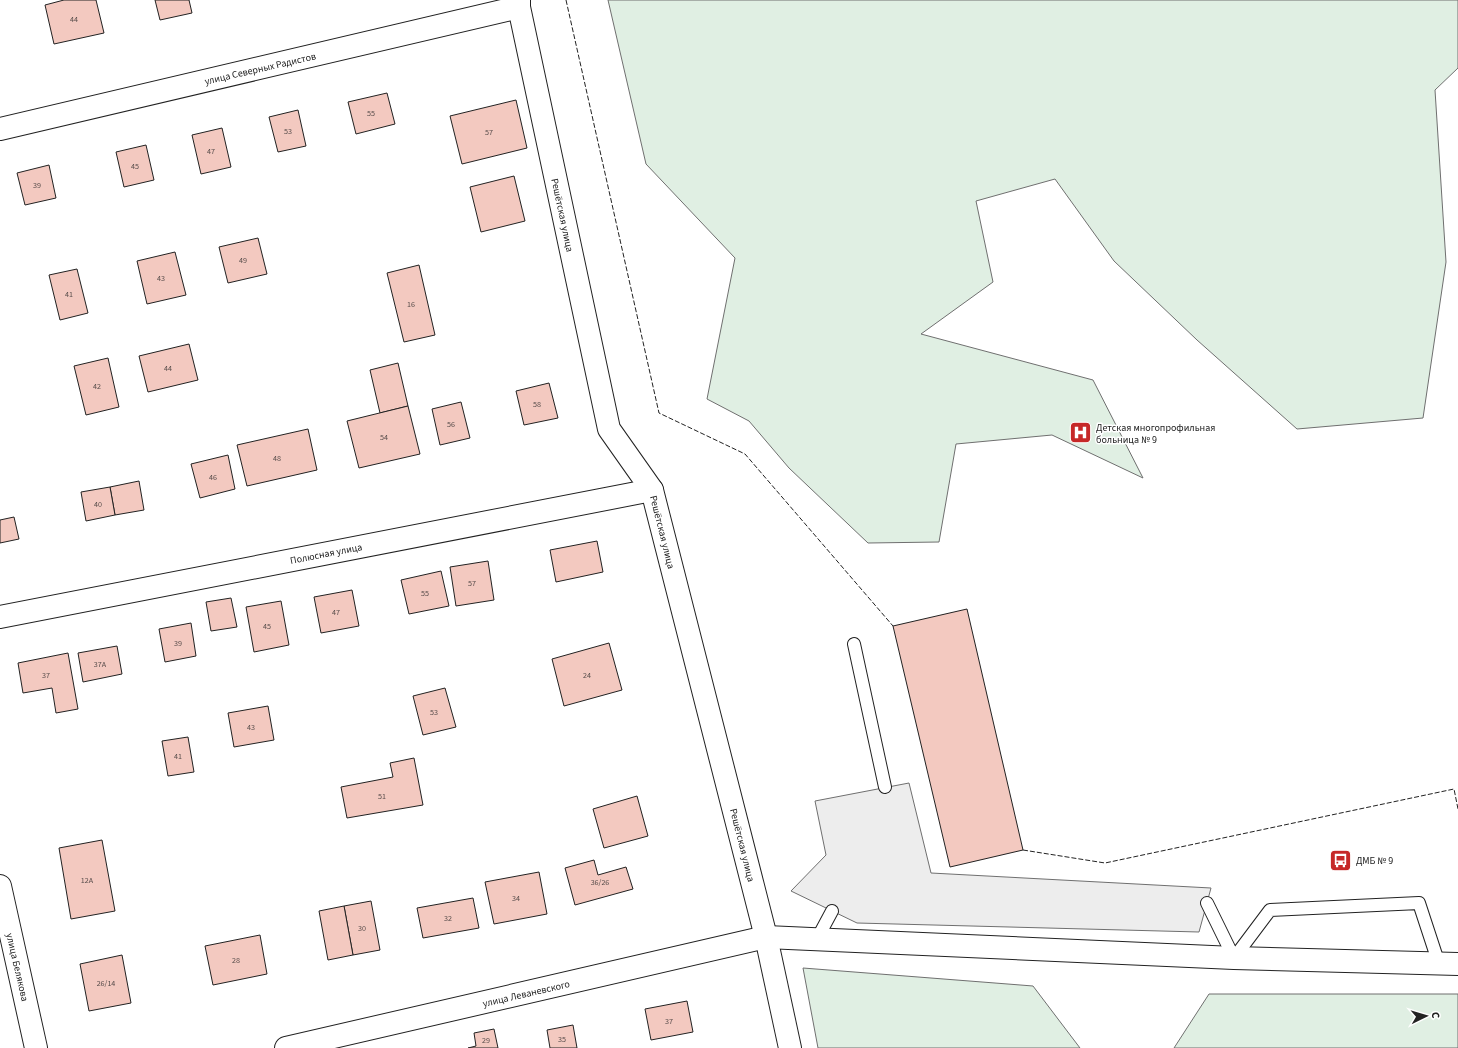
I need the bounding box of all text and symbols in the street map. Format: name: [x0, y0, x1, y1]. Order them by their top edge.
house number: 44: [70, 14, 78, 25]
street label: улица Северных Радистов: [203, 49, 317, 89]
house number: 55: [367, 108, 375, 119]
house number: 53: [284, 126, 292, 137]
house number: 57: [485, 127, 493, 138]
house number: 47: [207, 146, 215, 157]
house number: 45: [131, 161, 139, 172]
street label: Решётская улица: [547, 177, 577, 253]
house number: 39: [33, 180, 41, 191]
house number: 49: [239, 255, 247, 266]
house number: 43: [157, 273, 165, 284]
house number: 41: [65, 289, 73, 300]
house number: 16: [407, 299, 415, 310]
house number: 44: [164, 363, 172, 374]
house number: 42: [93, 381, 101, 392]
house number: 58: [533, 399, 541, 410]
house number: 56: [447, 419, 455, 430]
hospital icon: Детская многопрофильная больница № 9: [1067, 420, 1093, 446]
place label: Детская многопрофильная больница № 9: [1096, 421, 1215, 447]
house number: 54: [380, 432, 388, 443]
house number: 48: [273, 453, 281, 464]
house number: 46: [209, 472, 217, 483]
street label: Решётская улица: [646, 494, 678, 570]
house number: 40: [94, 499, 102, 510]
street label: Полюсная улица: [289, 540, 363, 568]
house number: 57: [468, 578, 476, 589]
house number: 55: [421, 588, 429, 599]
house number: 47: [332, 607, 340, 618]
house number: 45: [263, 621, 271, 632]
house number: 39: [174, 638, 182, 649]
house number: 37А: [94, 659, 107, 670]
house number: 37: [42, 670, 50, 681]
house number: 24: [583, 670, 591, 681]
house number: 53: [430, 707, 438, 718]
house number: 43: [247, 722, 255, 733]
house number: 41: [174, 751, 182, 762]
house number: 51: [378, 791, 386, 802]
street label: Решётская улица: [726, 807, 758, 883]
bus stop icon: ДМБ № 9: [1328, 847, 1354, 873]
place label: ДМБ № 9: [1356, 854, 1393, 868]
house number: 12А: [81, 875, 94, 886]
house number: 36/26: [591, 877, 609, 888]
house number: 34: [512, 893, 520, 904]
house number: 32: [444, 913, 452, 924]
house number: 30: [358, 923, 366, 934]
street label: улица Белякова: [2, 932, 32, 1003]
house number: 28: [232, 955, 240, 966]
street label: улица Леваневского: [481, 977, 571, 1011]
house number: 26/14: [97, 978, 115, 989]
north arrow: [1406, 996, 1446, 1036]
text: С: [1428, 1011, 1443, 1020]
house number: 37: [665, 1016, 673, 1027]
house number: 35: [558, 1034, 566, 1045]
house number: 29: [482, 1035, 490, 1046]

